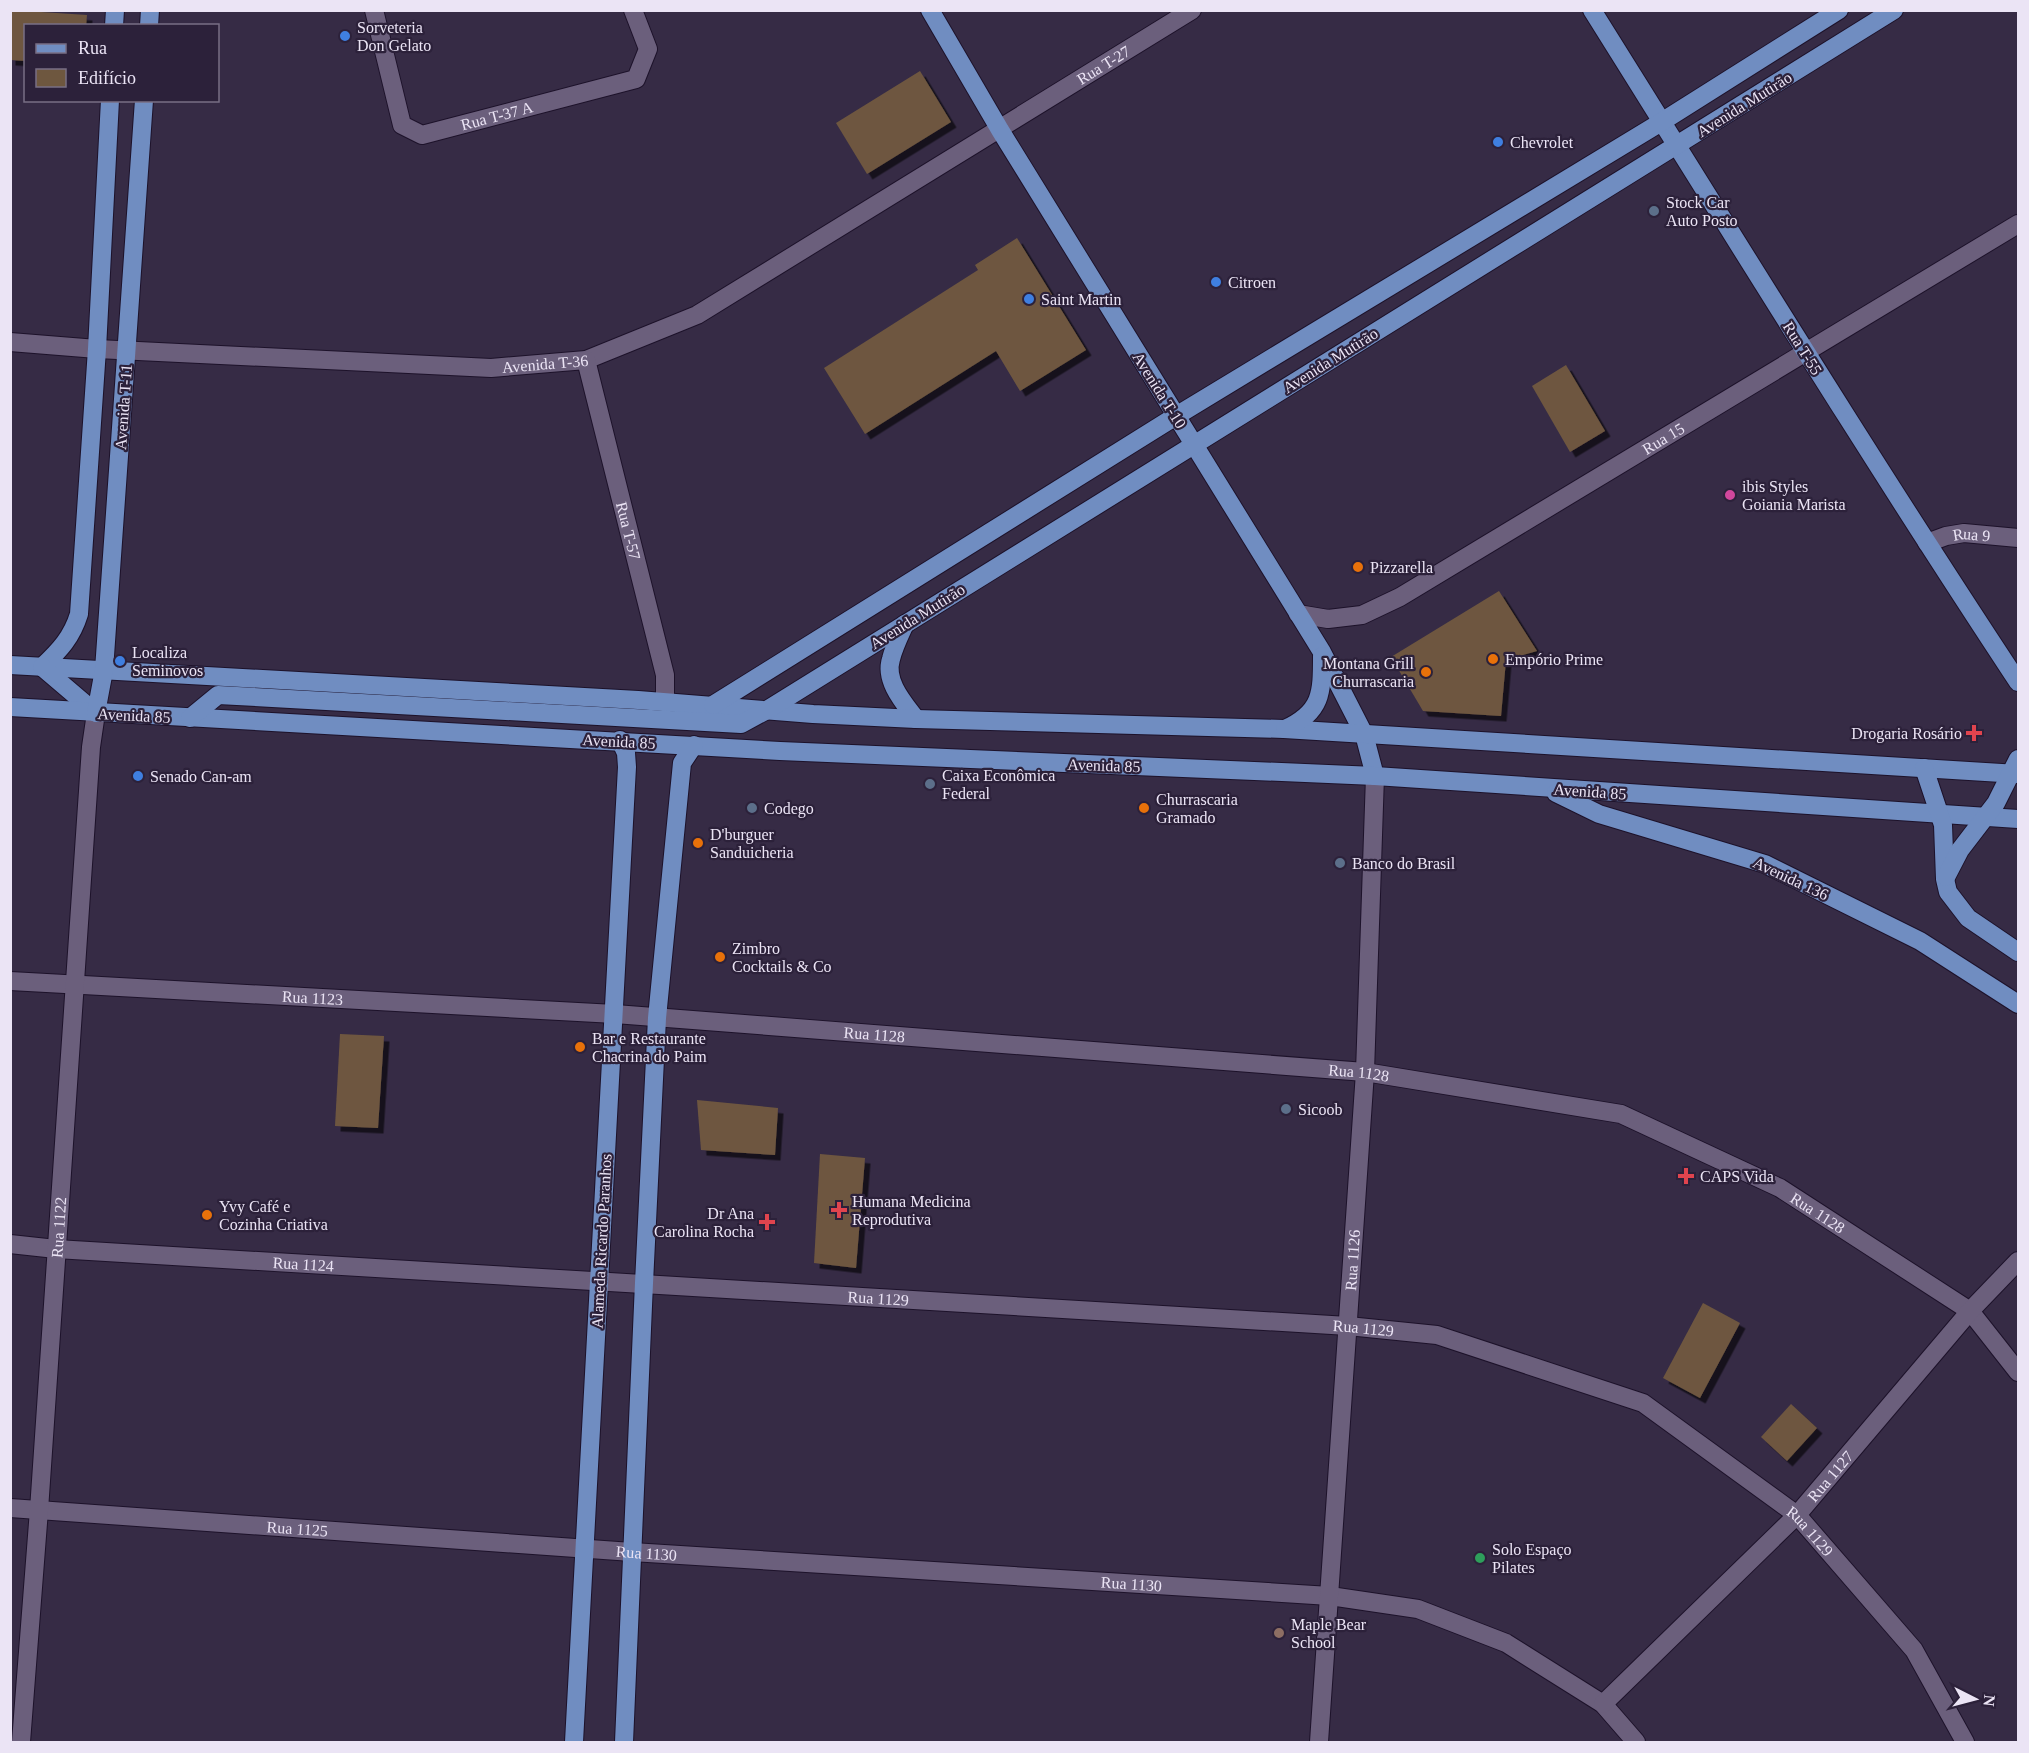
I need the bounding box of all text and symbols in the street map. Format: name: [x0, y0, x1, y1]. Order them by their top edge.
place label: Sorveteria Don Gelato: [357, 19, 431, 54]
legend: [24, 24, 219, 102]
marker: Sorveteria Don Gelato: [338, 29, 352, 43]
text: Rua: [78, 38, 107, 58]
street label: Rua T-27: [1074, 42, 1133, 88]
text: Edifício: [78, 68, 136, 88]
street label: Avenida Mutirão: [1694, 68, 1795, 140]
street label: Rua T-37 A: [459, 98, 535, 133]
place label: Chevrolet: [1510, 134, 1574, 151]
marker: Chevrolet: [1491, 135, 1505, 149]
place label: Stock Car Auto Posto: [1666, 194, 1738, 229]
marker: Stock Car Auto Posto: [1647, 204, 1661, 218]
place label: Citroen: [1228, 274, 1276, 291]
marker: Citroen: [1209, 275, 1223, 289]
place label: Saint Martin: [1041, 291, 1121, 308]
marker: Saint Martin: [1022, 292, 1036, 306]
street label: Rua T-55: [1780, 319, 1825, 378]
street label: Avenida Mutirão: [1280, 324, 1381, 396]
street label: Avenida T-10: [1129, 349, 1190, 431]
street label: Avenida T-36: [501, 352, 589, 376]
street label: Avenida T-11: [112, 364, 135, 450]
street label: Rua 15: [1639, 420, 1687, 458]
place label: ibis Styles Goiania Marista: [1742, 478, 1846, 513]
marker: ibis Styles Goiania Marista: [1723, 488, 1737, 502]
street label: Rua T-57: [613, 500, 644, 562]
street label: Rua 9: [1951, 525, 1991, 544]
place label: Pizzarella: [1370, 559, 1433, 576]
marker: Pizzarella: [1351, 560, 1365, 574]
street label: Avenida Mutirão: [867, 580, 968, 652]
place label: Localiza Seminovos: [132, 644, 203, 679]
place label: Empório Prime: [1505, 651, 1603, 669]
marker: Empório Prime: [1486, 652, 1500, 666]
marker: Localiza Seminovos: [113, 654, 127, 668]
place label: Montana Grill Churrascaria: [1323, 655, 1415, 690]
marker: Montana Grill Churrascaria: [1419, 665, 1433, 679]
street label: Avenida 85: [97, 705, 171, 726]
place label: Drogaria Rosário: [1851, 725, 1962, 743]
marker: Drogaria Rosário: [1967, 726, 1981, 740]
street label: Avenida 85: [582, 731, 656, 752]
street label: Avenida 85: [1067, 756, 1141, 775]
place label: Caixa Econômica Federal: [942, 767, 1055, 802]
place label: Senado Can-am: [150, 768, 252, 785]
marker: Senado Can-am: [131, 769, 145, 783]
marker: Caixa Econômica Federal: [923, 777, 937, 791]
street label: Avenida 85: [1553, 780, 1627, 803]
place label: Churrascaria Gramado: [1156, 791, 1238, 826]
place label: Codego: [764, 800, 814, 818]
marker: Codego: [745, 801, 759, 815]
marker: Churrascaria Gramado: [1137, 801, 1151, 815]
place label: D'burguer Sanduicheria: [710, 826, 794, 861]
marker: D'burguer Sanduicheria: [691, 836, 705, 850]
street label: Avenida 136: [1750, 854, 1831, 903]
place label: Banco do Brasil: [1352, 855, 1456, 872]
marker: Banco do Brasil: [1333, 856, 1347, 870]
place label: Zimbro Cocktails & Co: [732, 940, 832, 975]
marker: Zimbro Cocktails & Co: [713, 950, 727, 964]
street label: Rua 1123: [282, 988, 344, 1008]
street label: Rua 1128: [843, 1024, 905, 1045]
place label: Bar e Restaurante Chacrina do Paim: [592, 1030, 707, 1065]
marker: Bar e Restaurante Chacrina do Paim: [573, 1040, 587, 1054]
street label: Rua 1128: [1328, 1061, 1390, 1085]
place label: Sicoob: [1298, 1101, 1342, 1118]
marker: Sicoob: [1279, 1102, 1293, 1116]
street label: Alameda Ricardo Paranhos: [588, 1153, 615, 1329]
marker: CAPS Vida: [1677, 1167, 1695, 1185]
place label: CAPS Vida: [1700, 1168, 1774, 1185]
street label: Rua 1128: [1787, 1189, 1848, 1237]
place label: Humana Medicina Reprodutiva: [852, 1193, 971, 1229]
street label: Rua 1122: [48, 1196, 69, 1258]
place label: Yvy Café e Cozinha Criativa: [219, 1198, 328, 1233]
marker: Humana Medicina Reprodutiva: [830, 1201, 848, 1219]
place label: Dr Ana Carolina Rocha: [654, 1205, 754, 1240]
marker: Yvy Café e Cozinha Criativa: [200, 1208, 214, 1222]
marker: Dr Ana Carolina Rocha: [758, 1213, 776, 1231]
street label: Rua 1126: [1342, 1229, 1363, 1291]
street label: Rua 1124: [272, 1254, 334, 1275]
street label: Rua 1129: [847, 1288, 909, 1309]
street label: Rua 1129: [1332, 1317, 1395, 1340]
street label: Rua 1127: [1804, 1447, 1857, 1505]
street label: Rua 1129: [1784, 1503, 1837, 1560]
street label: Rua 1125: [266, 1518, 328, 1539]
place label: Solo Espaço Pilates: [1492, 1541, 1572, 1576]
street label: Rua 1130: [615, 1543, 677, 1564]
marker: Solo Espaço Pilates: [1473, 1551, 1487, 1565]
street label: Rua 1130: [1100, 1574, 1162, 1594]
place label: Maple Bear School: [1291, 1616, 1367, 1651]
marker: Maple Bear School: [1272, 1626, 1286, 1640]
north arrow: [1945, 1669, 2005, 1729]
text: N: [1980, 1694, 1998, 1708]

